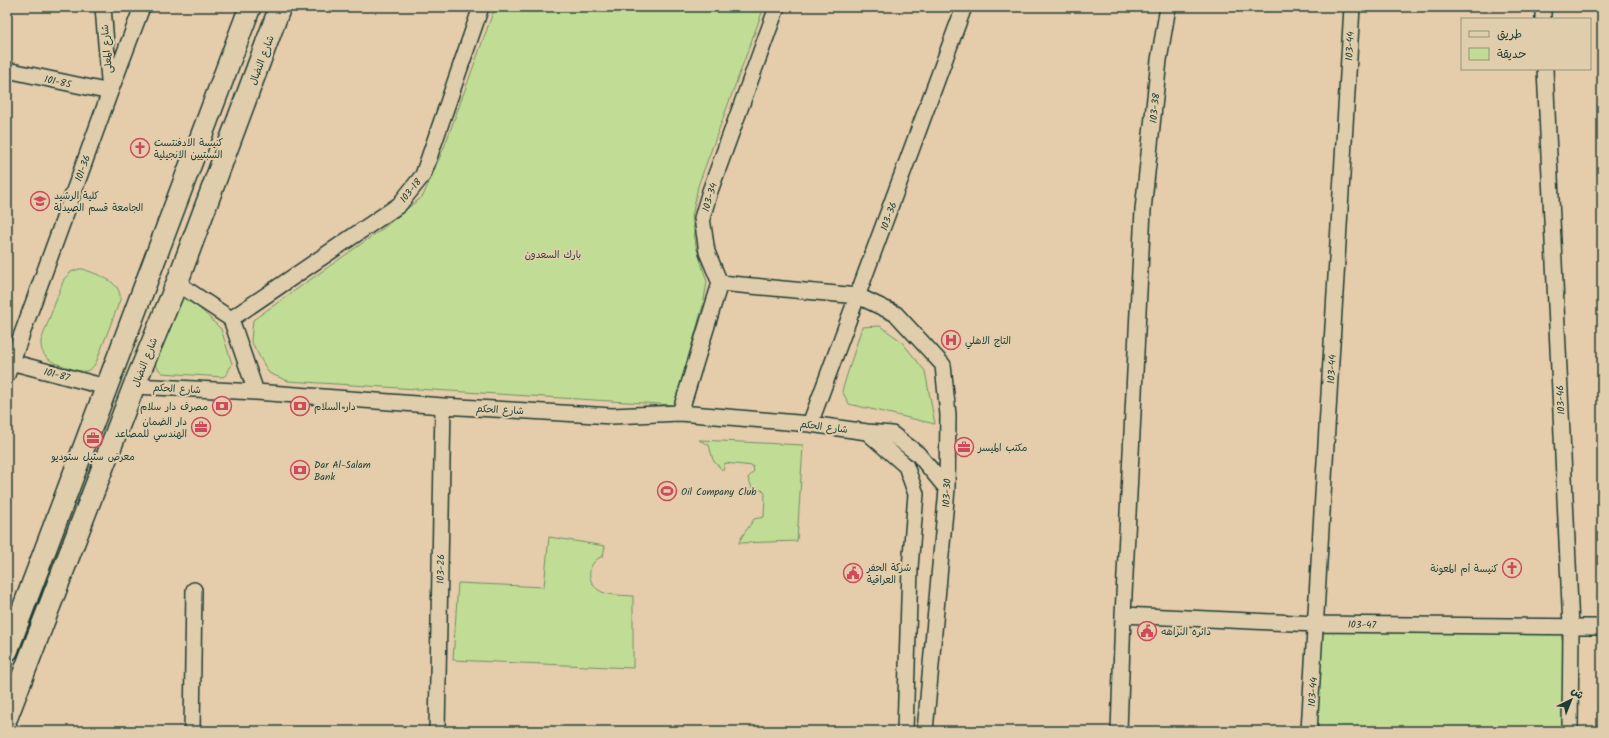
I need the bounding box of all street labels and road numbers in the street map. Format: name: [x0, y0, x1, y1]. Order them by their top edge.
street label: شارع المعلى: [97, 24, 117, 74]
street label: 103-44: [1341, 30, 1359, 61]
street label: شارع النضال: [245, 33, 279, 88]
street label: 101-85: [43, 71, 73, 93]
street label: 103-38: [1145, 91, 1165, 124]
street label: 101-36: [71, 153, 95, 184]
street label: 103-18: [396, 174, 426, 206]
street label: 103-34: [698, 180, 722, 214]
street label: 103-36: [876, 200, 902, 233]
street label: شارع النضال: [128, 335, 162, 390]
street label: 103-44: [1323, 353, 1341, 384]
street label: 101-87: [42, 364, 72, 386]
street label: شارع الحكم: [153, 380, 202, 398]
street label: 103-46: [1552, 385, 1570, 415]
street label: شارع الحكم: [476, 401, 525, 419]
street label: شارع الحكم: [799, 416, 849, 438]
street label: 103-30: [938, 478, 956, 508]
street label: 103-26: [433, 554, 449, 584]
street label: 103-47: [1348, 617, 1377, 633]
street label: 103-44: [1304, 676, 1322, 707]

